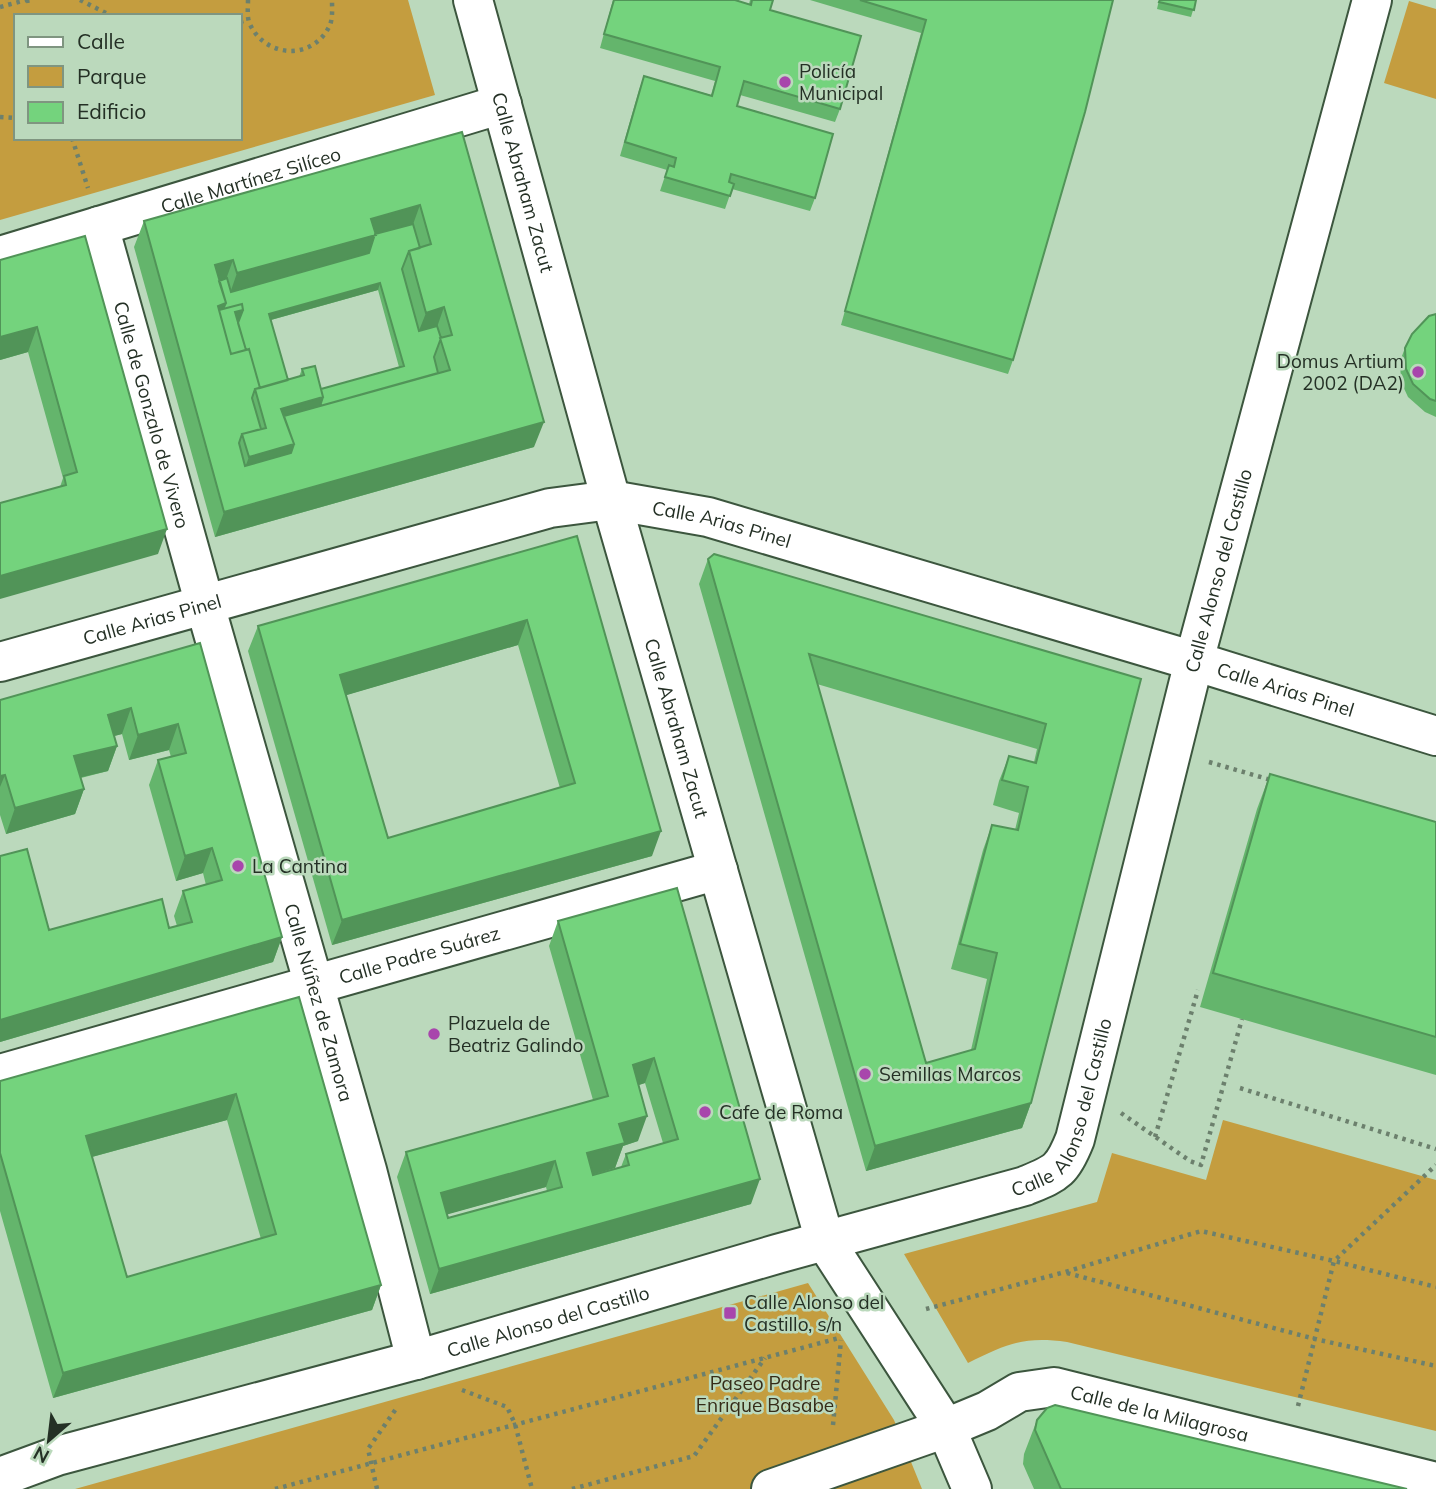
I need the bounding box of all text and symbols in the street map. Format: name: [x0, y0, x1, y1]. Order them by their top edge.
legend: [14, 14, 242, 140]
text: Calle: [77, 28, 125, 54]
place label: Policía Municipal: [799, 59, 883, 105]
text: Parque: [77, 63, 146, 89]
marker: Policía Municipal: [777, 74, 793, 90]
street label: Calle Abraham Zacut: [487, 89, 560, 275]
text: Edificio: [77, 98, 146, 124]
street label: Calle Martínez Silíceo: [158, 142, 344, 219]
street label: Calle de Gonzalo de Vivero: [109, 298, 195, 531]
place label: Domus Artium 2002 (DA2): [1277, 349, 1404, 395]
marker: Domus Artium 2002 (DA2): [1410, 364, 1426, 380]
street label: Calle Alonso del Castillo: [1180, 466, 1257, 675]
street label: Calle Arias Pinel: [650, 495, 794, 553]
street label: Calle Arias Pinel: [80, 589, 224, 650]
street label: Calle Abraham Zacut: [640, 635, 714, 821]
street label: Calle Arias Pinel: [1214, 657, 1357, 722]
place label: La Cantina: [252, 854, 348, 878]
marker: La Cantina: [230, 858, 246, 874]
street label: Calle Núñez de Zamora: [279, 901, 359, 1104]
street label: Calle Padre Suárez: [336, 921, 503, 989]
place label: Plazuela de Beatriz Galindo: [448, 1011, 583, 1057]
street label: Calle Alonso del Castillo: [1009, 1016, 1117, 1201]
marker: Plazuela de Beatriz Galindo: [426, 1026, 442, 1042]
place label: Semillas Marcos: [879, 1062, 1021, 1086]
marker: Semillas Marcos: [857, 1066, 873, 1082]
place label: Cafe de Roma: [719, 1100, 843, 1124]
marker: Cafe de Roma: [697, 1104, 713, 1120]
street label: Calle Alonso del Castillo: [444, 1280, 652, 1362]
place label: Calle Alonso del Castillo, s/n: [744, 1290, 884, 1336]
marker: Calle Alonso del Castillo, s/n: [722, 1305, 738, 1321]
park label: Paseo Padre Enrique Basabe: [696, 1371, 834, 1417]
street label: Calle de la Milagrosa: [1068, 1380, 1251, 1447]
north arrow: [14, 1405, 84, 1475]
text: N: [29, 1441, 53, 1469]

